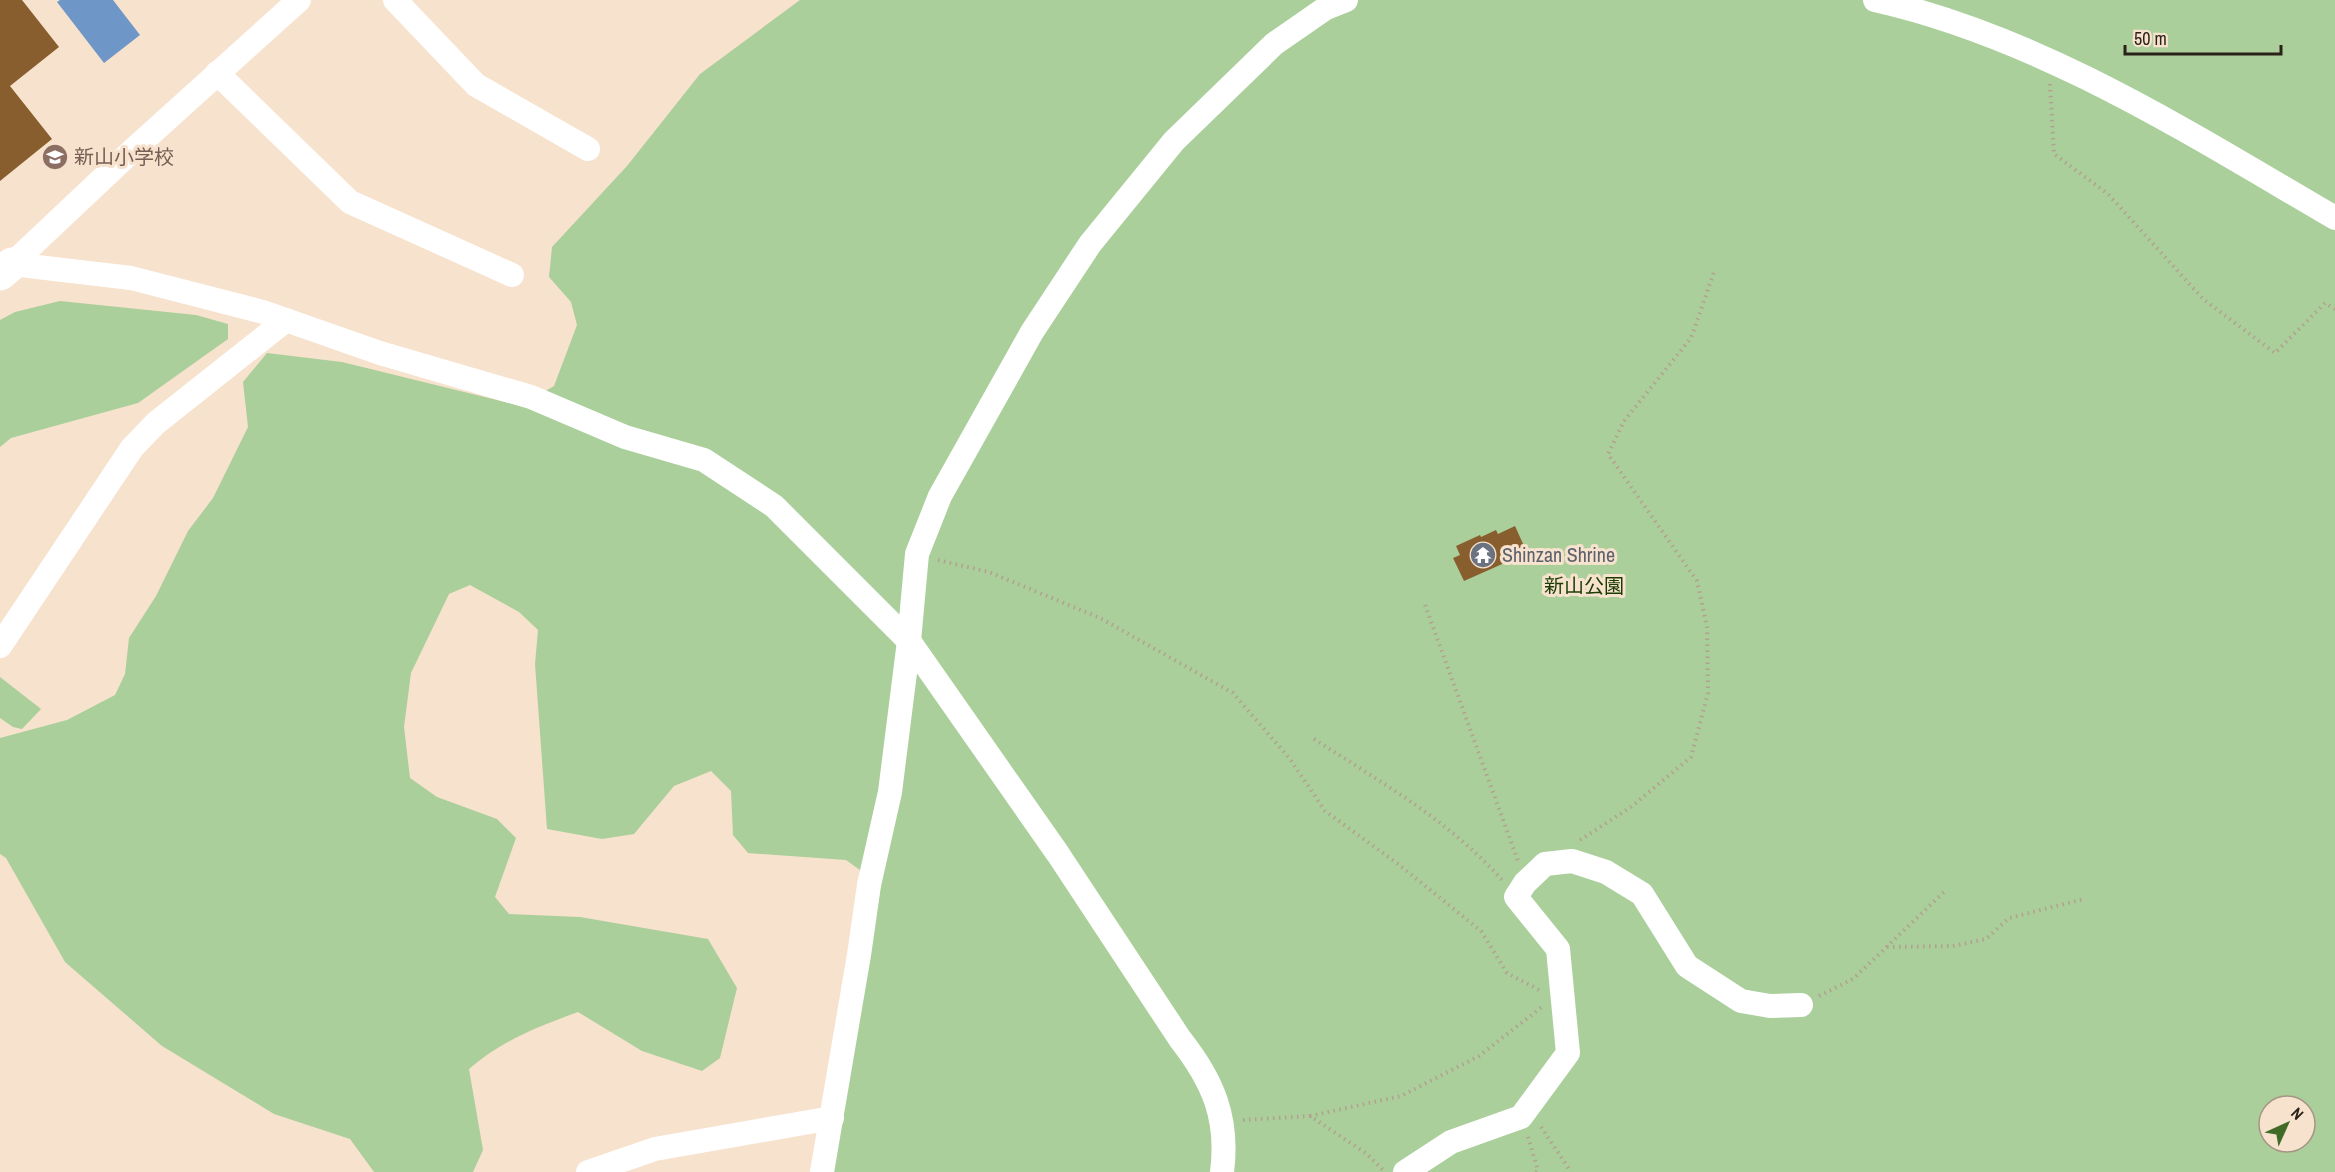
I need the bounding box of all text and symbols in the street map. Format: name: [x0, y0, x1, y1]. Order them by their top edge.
scale bar: [2125, 18, 2281, 56]
text: 50 m: [2134, 26, 2167, 51]
school or university icon: 新山小学校: [40, 142, 70, 172]
place label: 新山小学校: [74, 143, 174, 170]
temple icon: Shinzan Shrine: [1468, 540, 1498, 570]
place label: Shinzan Shrine: [1502, 541, 1615, 568]
park label: 新山公園: [1544, 572, 1624, 599]
north arrow: [2257, 1094, 2317, 1154]
text: N: [2286, 1102, 2309, 1125]

